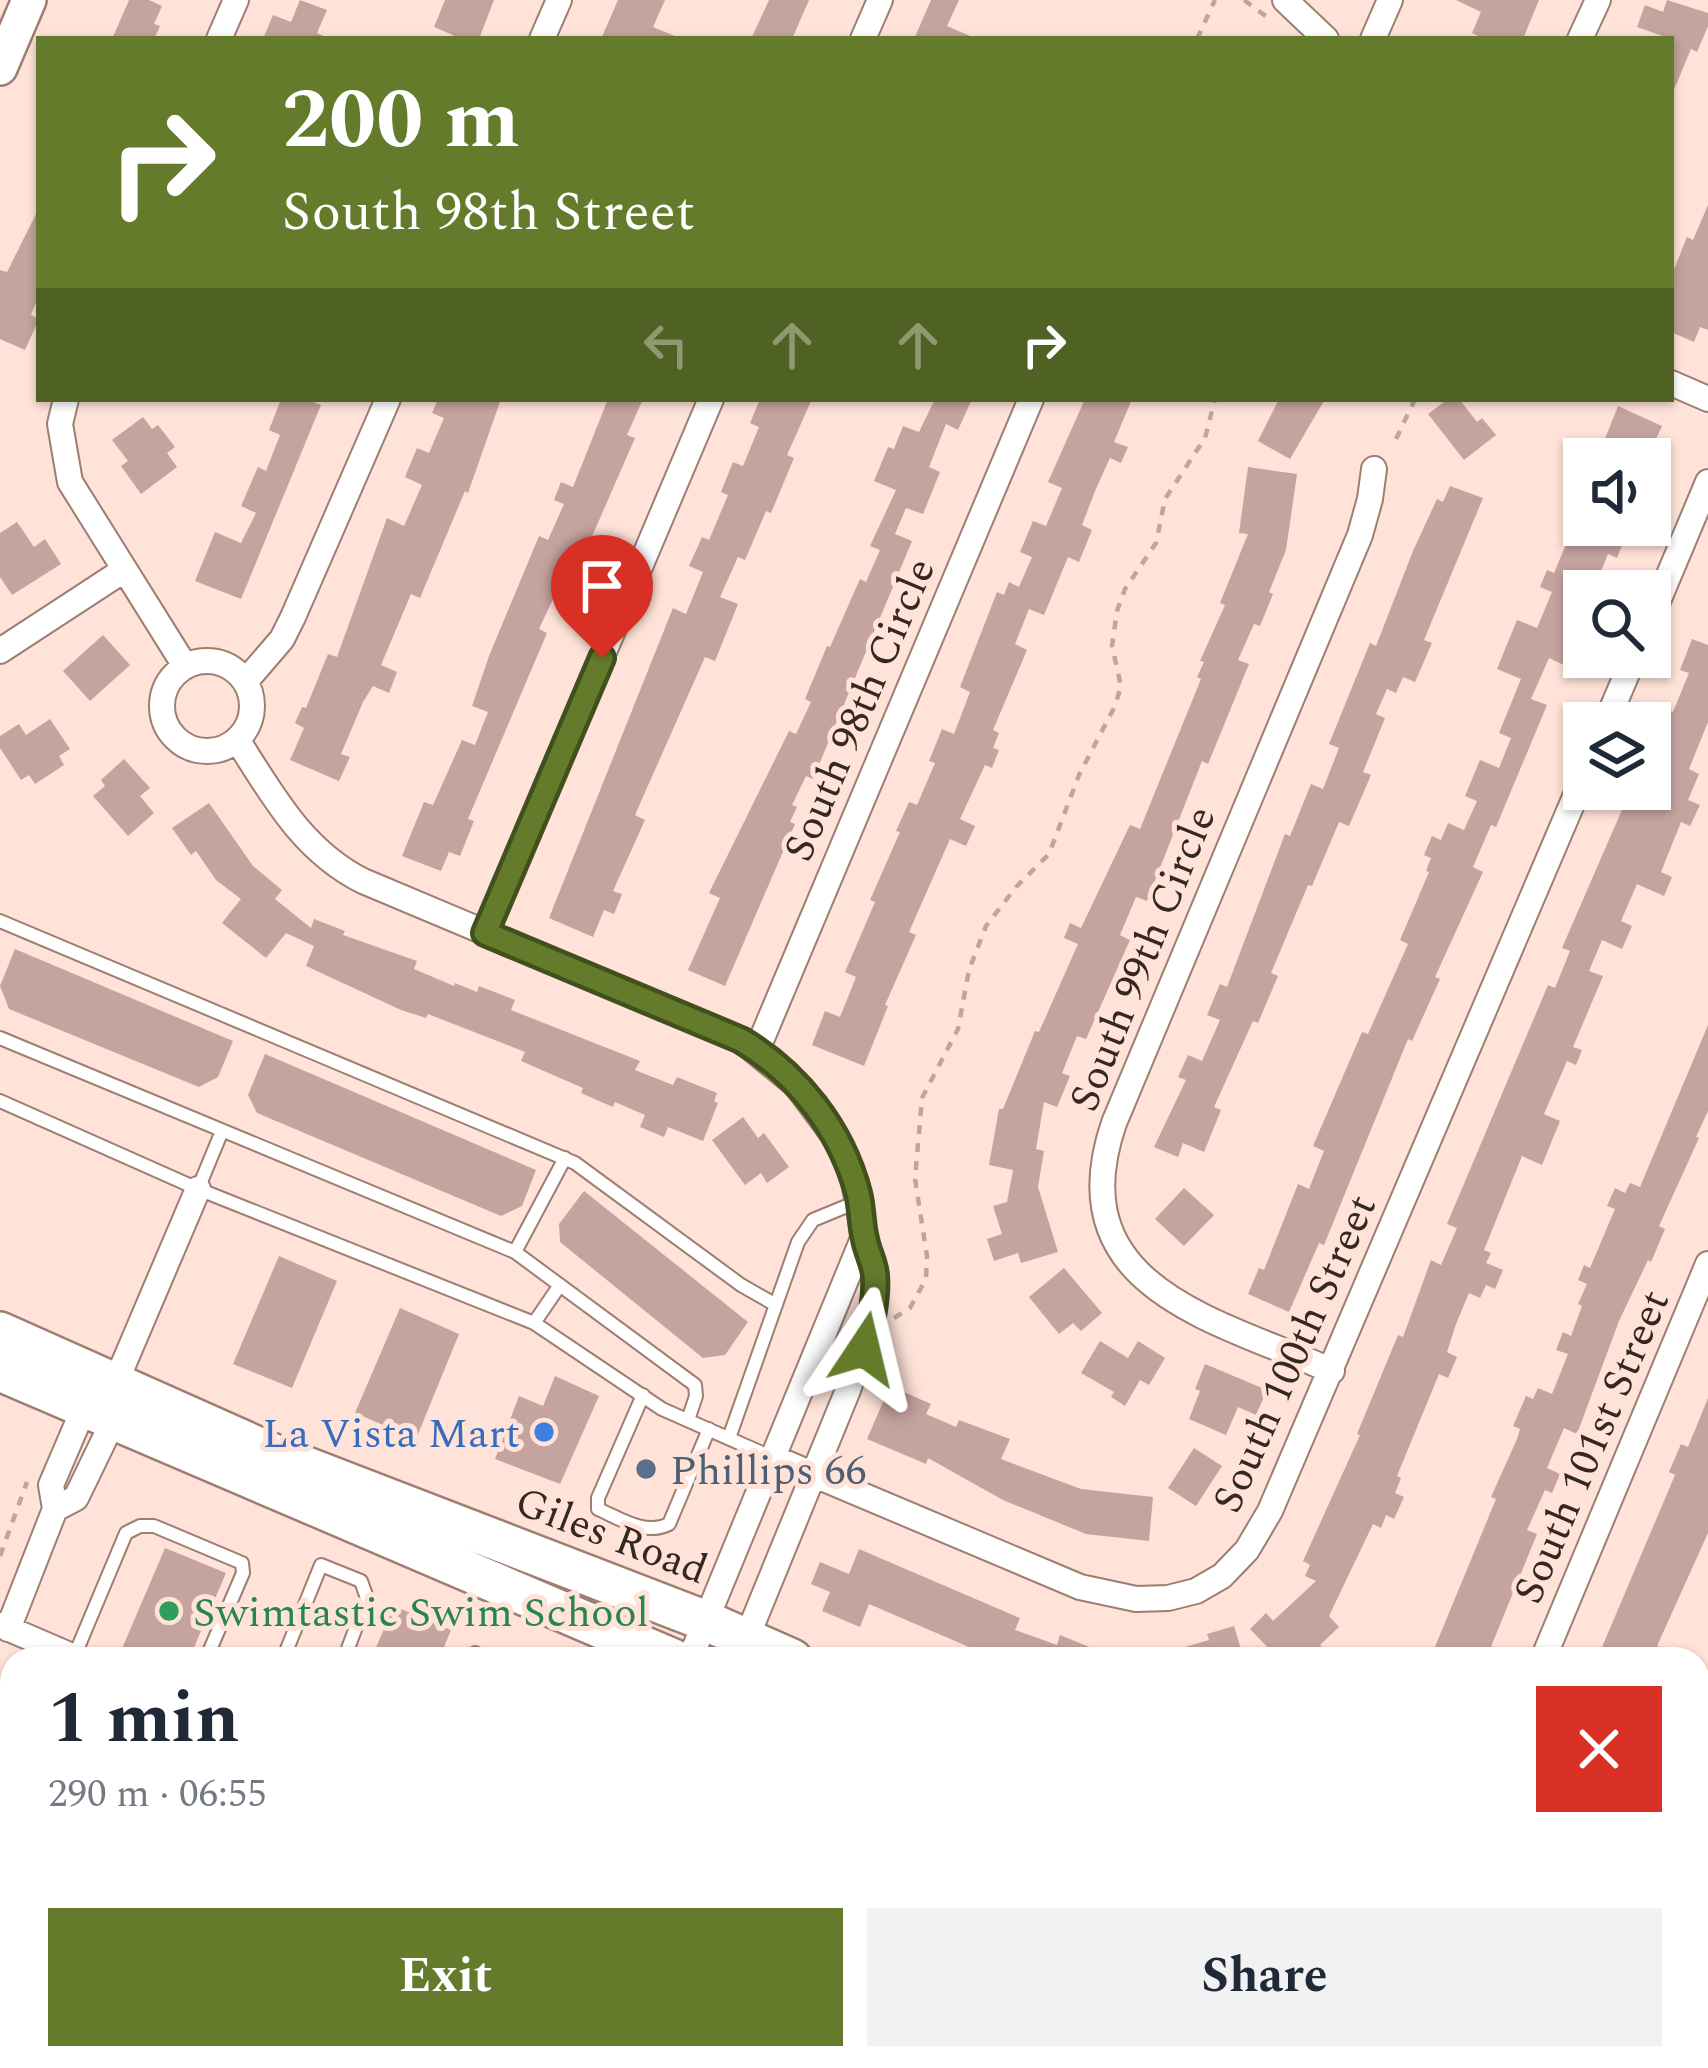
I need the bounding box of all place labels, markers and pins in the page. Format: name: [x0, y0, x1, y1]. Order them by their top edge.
pin: [551, 535, 653, 658]
place label: La Vista Mart: [262, 1403, 520, 1466]
marker: La Vista Mart: [531, 1419, 557, 1445]
place label: Phillips 66: [670, 1440, 866, 1503]
marker: Phillips 66: [633, 1456, 659, 1482]
place label: Swimtastic Swim School: [193, 1582, 649, 1645]
marker: Swimtastic Swim School: [156, 1598, 182, 1624]

